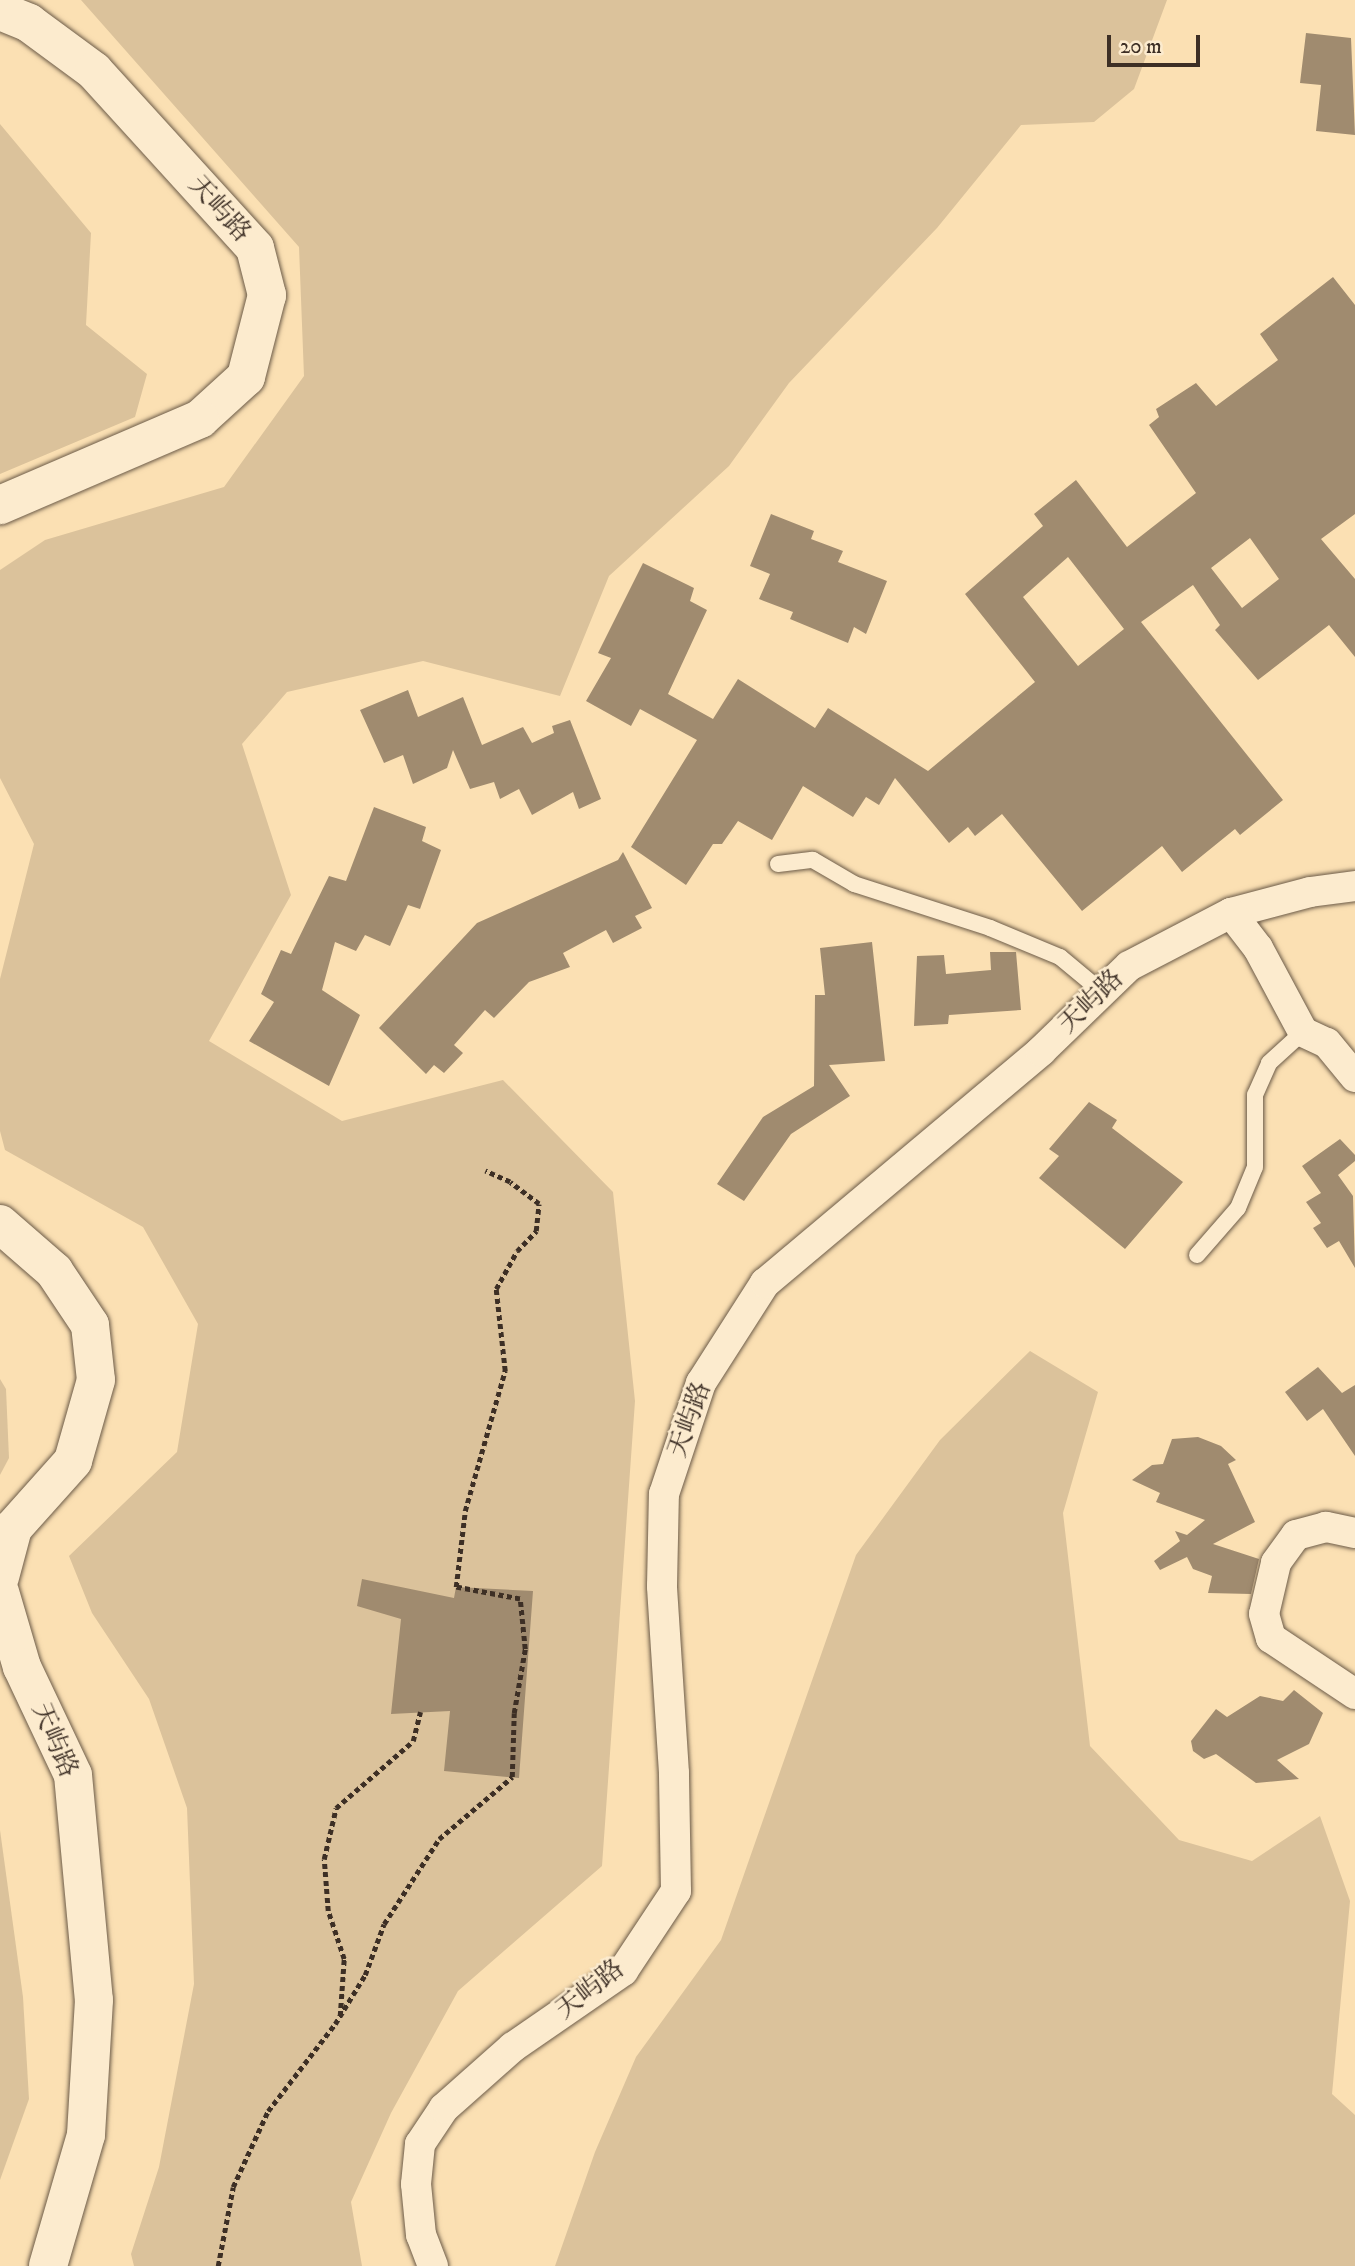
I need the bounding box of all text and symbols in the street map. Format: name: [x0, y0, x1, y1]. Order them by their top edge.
scale bar: [1110, 21, 1203, 65]
text: 20 m: [1120, 34, 1162, 60]
street label: 天屿路: [181, 170, 257, 248]
street label: 天屿路: [1052, 964, 1130, 1040]
street label: 天屿路: [662, 1378, 718, 1462]
street label: 天屿路: [24, 1698, 84, 1782]
street label: 天屿路: [550, 1954, 630, 2026]

